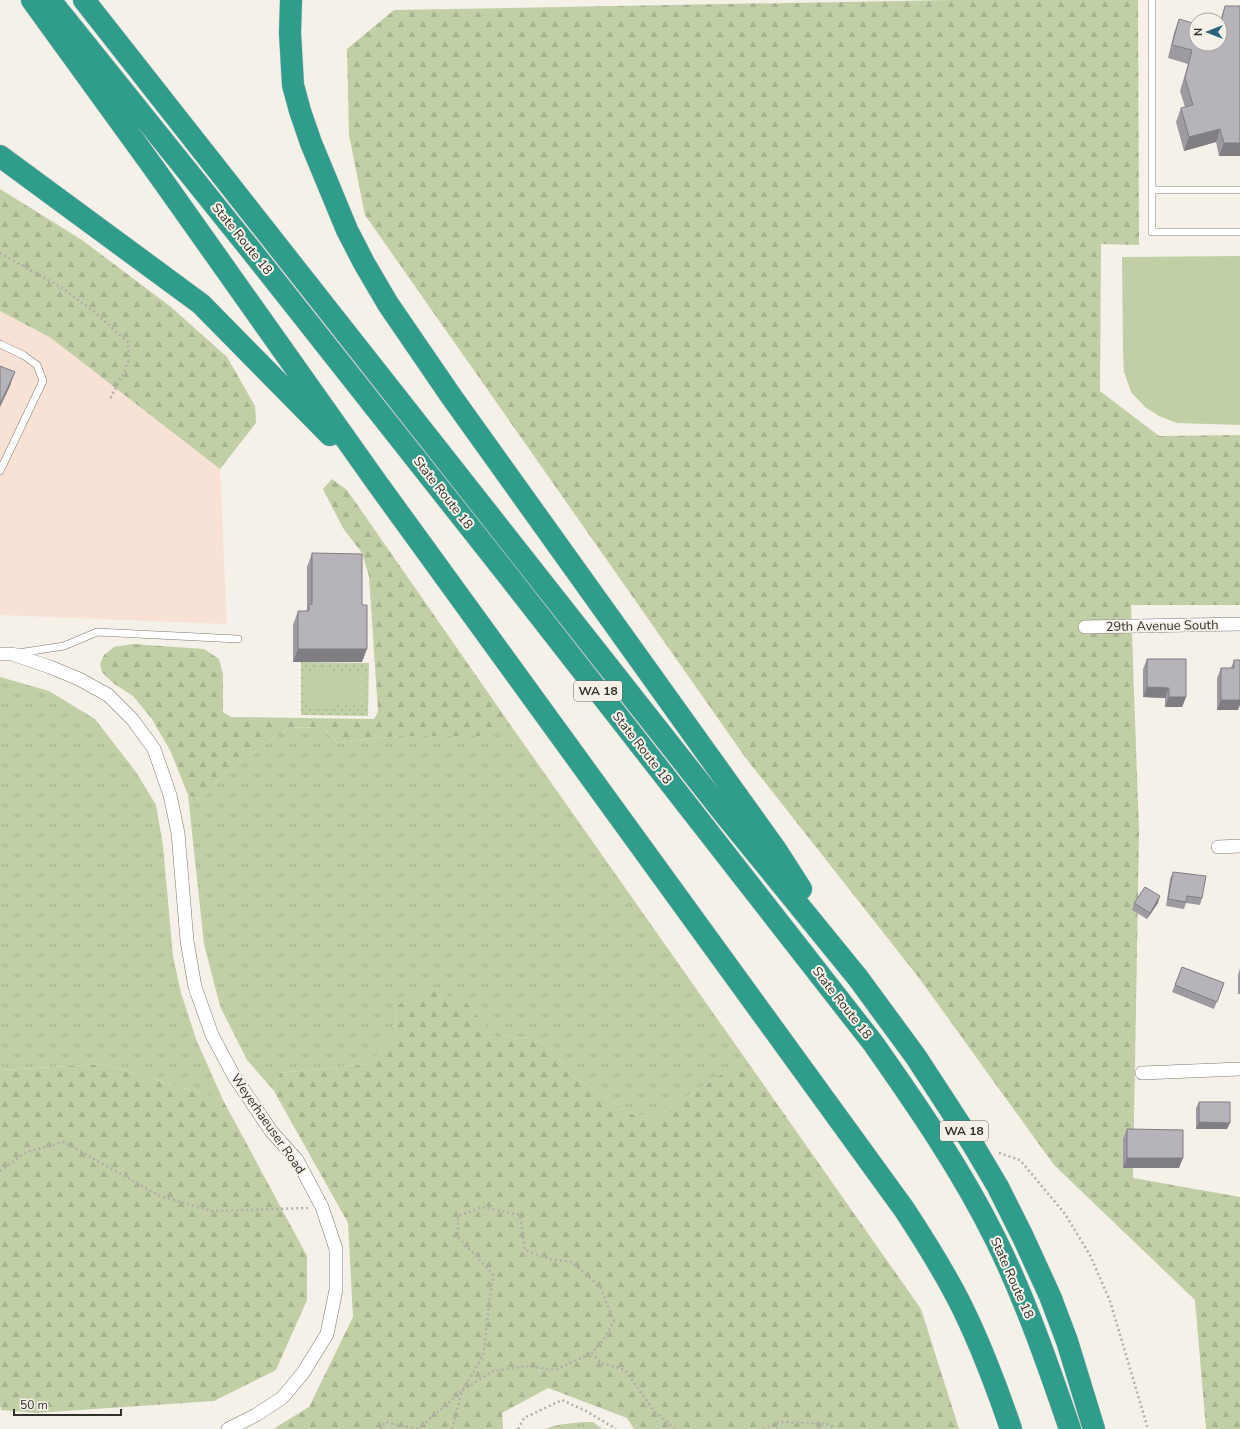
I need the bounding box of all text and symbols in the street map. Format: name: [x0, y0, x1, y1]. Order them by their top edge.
north arrow: [1188, 12, 1228, 52]
text: N: [1191, 28, 1206, 36]
street label: State Route 18: [207, 199, 277, 279]
street label: State Route 18: [409, 453, 477, 533]
street label: 29th Avenue South: [1105, 616, 1219, 636]
road number: WA 18: [574, 681, 622, 701]
street label: State Route 18: [608, 708, 676, 788]
street label: State Route 18: [808, 963, 876, 1043]
street label: Weyerhaeuser Road: [227, 1070, 309, 1178]
road number: WA 18: [940, 1121, 988, 1141]
street label: State Route 18: [986, 1234, 1038, 1322]
scale bar: [14, 1391, 121, 1417]
text: 50 m: [20, 1397, 48, 1413]

